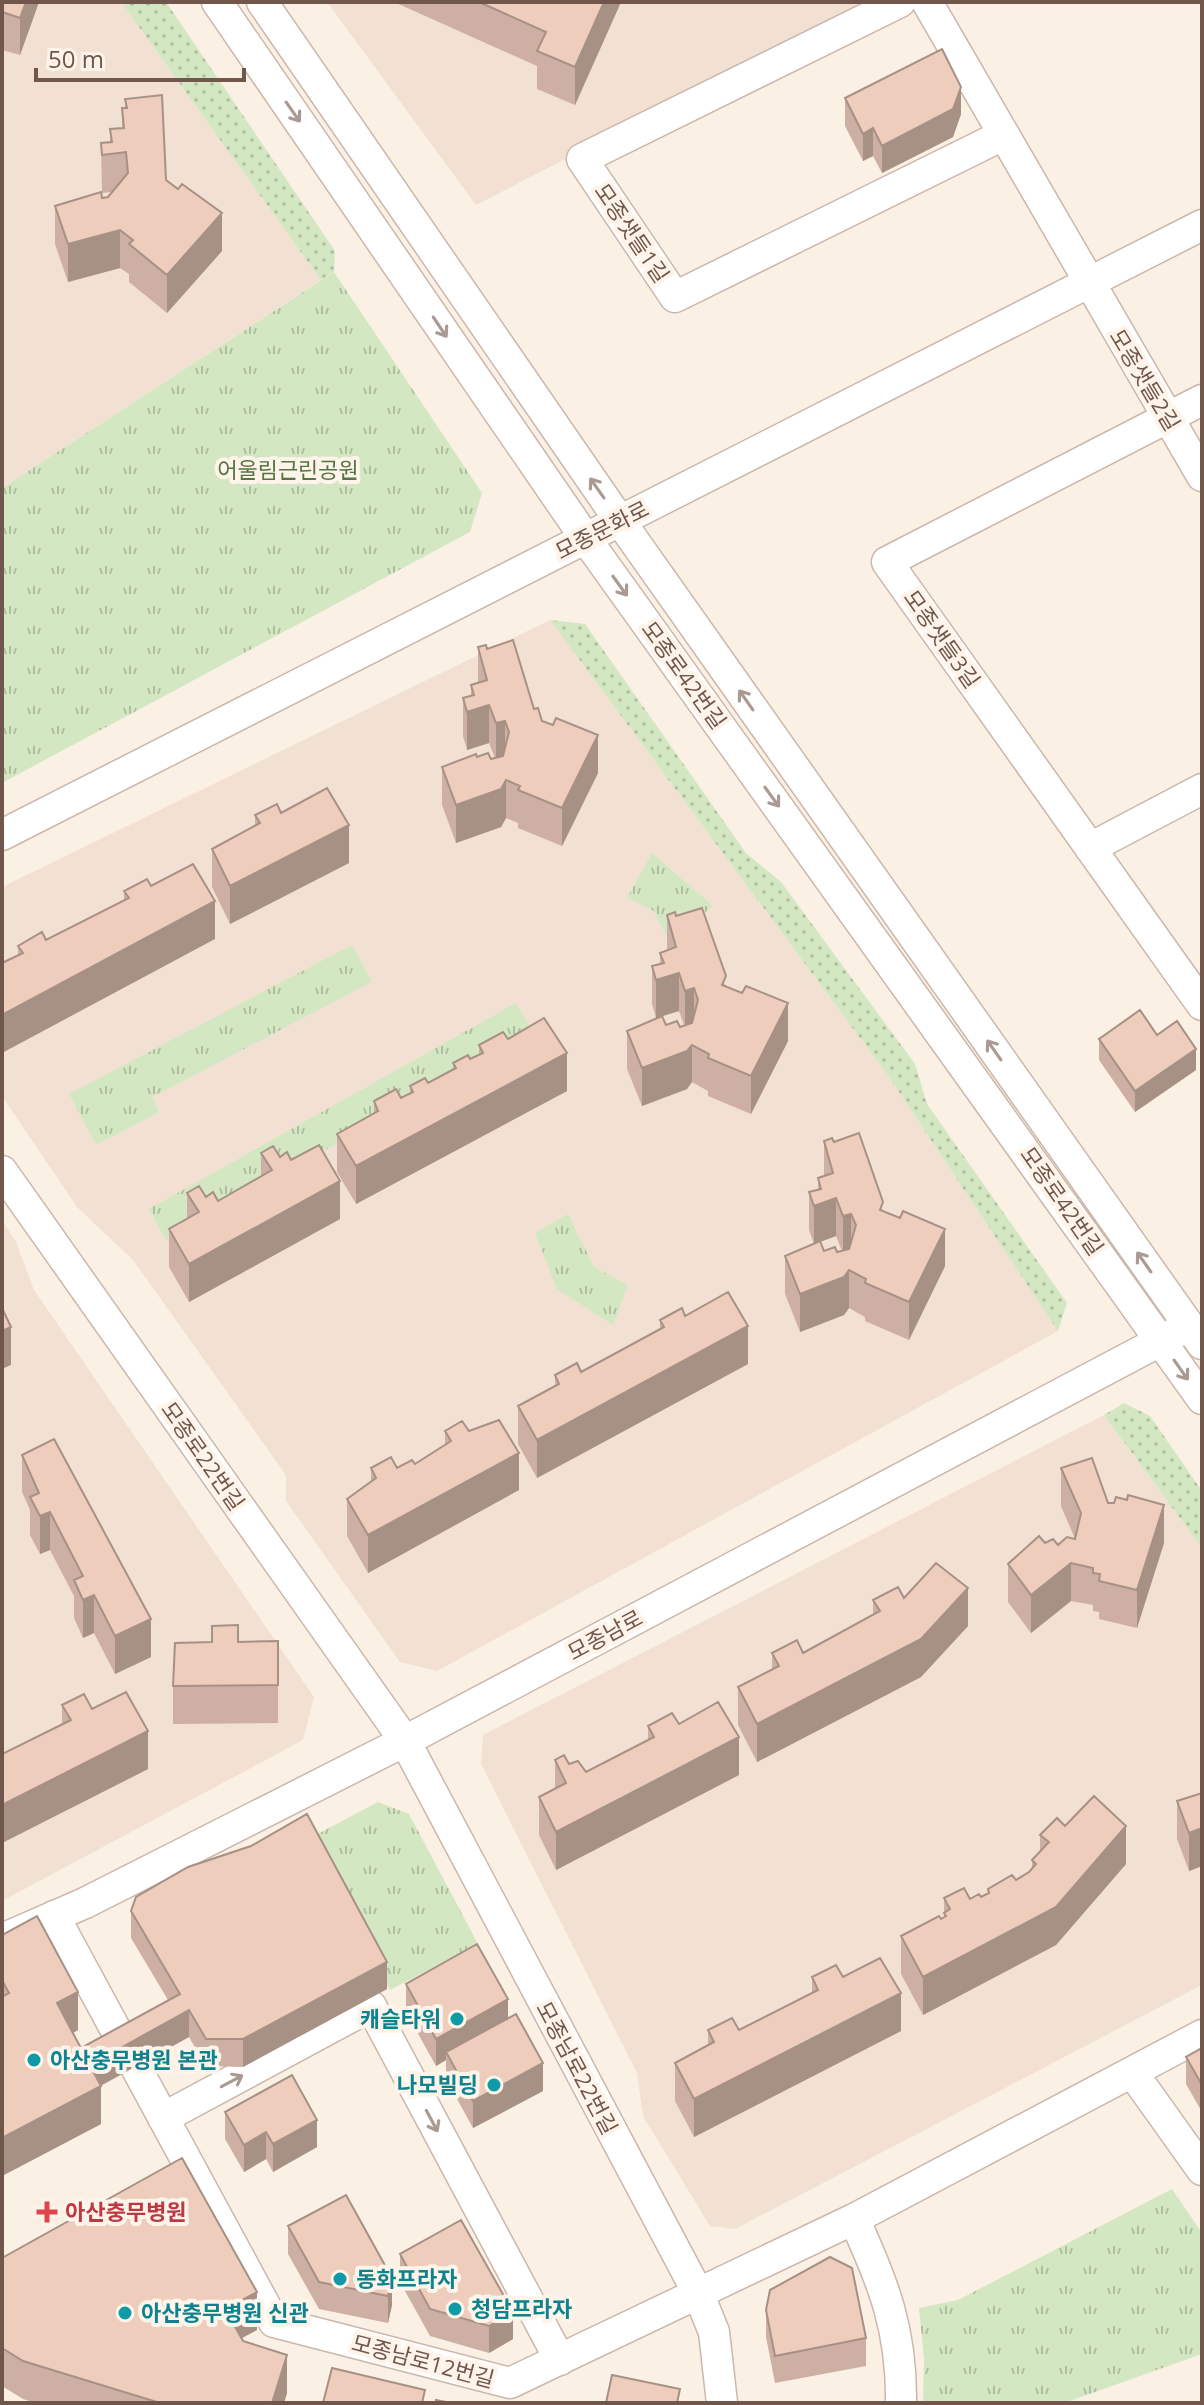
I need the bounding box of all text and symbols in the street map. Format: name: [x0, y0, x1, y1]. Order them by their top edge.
scale bar: [36, 32, 244, 82]
text: 50 m: [48, 42, 104, 75]
one-way arrow: [285, 101, 301, 123]
street label: 모종샛들1길: [589, 177, 677, 288]
one-way arrow: [432, 315, 448, 337]
street label: 모종샛들2길: [1104, 323, 1188, 436]
park label: 어울림근린공원: [217, 454, 359, 484]
one-way arrow: [588, 477, 604, 500]
street label: 모종문화로: [550, 493, 653, 565]
one-way arrow: [612, 575, 628, 597]
street label: 모종샛들3길: [898, 583, 988, 694]
street label: 모종로42번길: [636, 614, 734, 734]
one-way arrow: [738, 690, 754, 712]
one-way arrow: [764, 786, 781, 807]
one-way arrow: [986, 1039, 1002, 1061]
street label: 모종로42번길: [1014, 1140, 1111, 1261]
one-way arrow: [1136, 1252, 1153, 1273]
one-way arrow: [1173, 1358, 1189, 1380]
street label: 모종로22번길: [155, 1395, 252, 1516]
street label: 모종남로: [562, 1602, 647, 1666]
street label: 모종남로22번길: [530, 1996, 626, 2139]
place label: 캐슬타워: [360, 2003, 441, 2033]
marker: 캐슬타워: [448, 2010, 466, 2028]
place label: 아산충무병원 본관: [50, 2044, 218, 2074]
marker: 아산충무병원 본관: [25, 2051, 43, 2069]
place label: 나모빌딩: [397, 2069, 478, 2099]
one-way arrow: [219, 2072, 243, 2088]
marker: 나모빌딩: [485, 2076, 503, 2094]
one-way arrow: [425, 2108, 441, 2132]
place label: 아산충무병원: [65, 2196, 186, 2226]
marker: 아산충무병원: [36, 2201, 58, 2223]
place label: 동화프라자: [356, 2263, 457, 2293]
marker: 동화프라자: [331, 2270, 349, 2288]
place label: 청담프라자: [471, 2293, 572, 2323]
place label: 아산충무병원 신관: [141, 2297, 309, 2327]
marker: 청담프라자: [446, 2300, 464, 2318]
marker: 아산충무병원 신관: [116, 2304, 134, 2322]
street label: 모종남로12번길: [349, 2327, 498, 2393]

